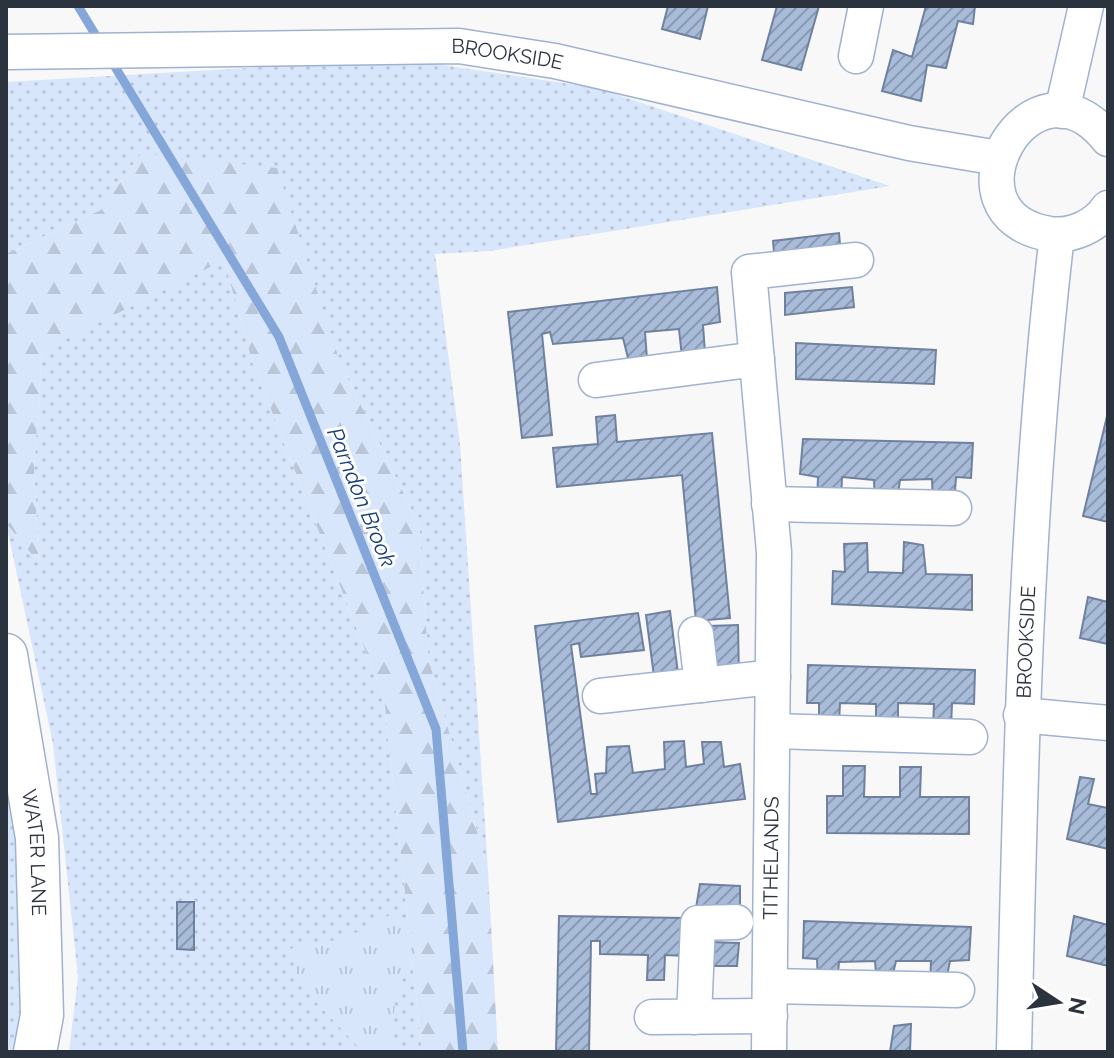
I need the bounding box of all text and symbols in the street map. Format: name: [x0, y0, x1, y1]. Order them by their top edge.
street label: BROOKSIDE: [451, 34, 566, 75]
water label: Parndon Brook: [322, 424, 402, 571]
street label: BROOKSIDE: [1011, 585, 1040, 699]
street label: WATER LANE: [17, 787, 51, 916]
street label: TITHELANDS: [758, 796, 784, 920]
north arrow: [1018, 962, 1098, 1042]
text: N: [1063, 995, 1092, 1017]

